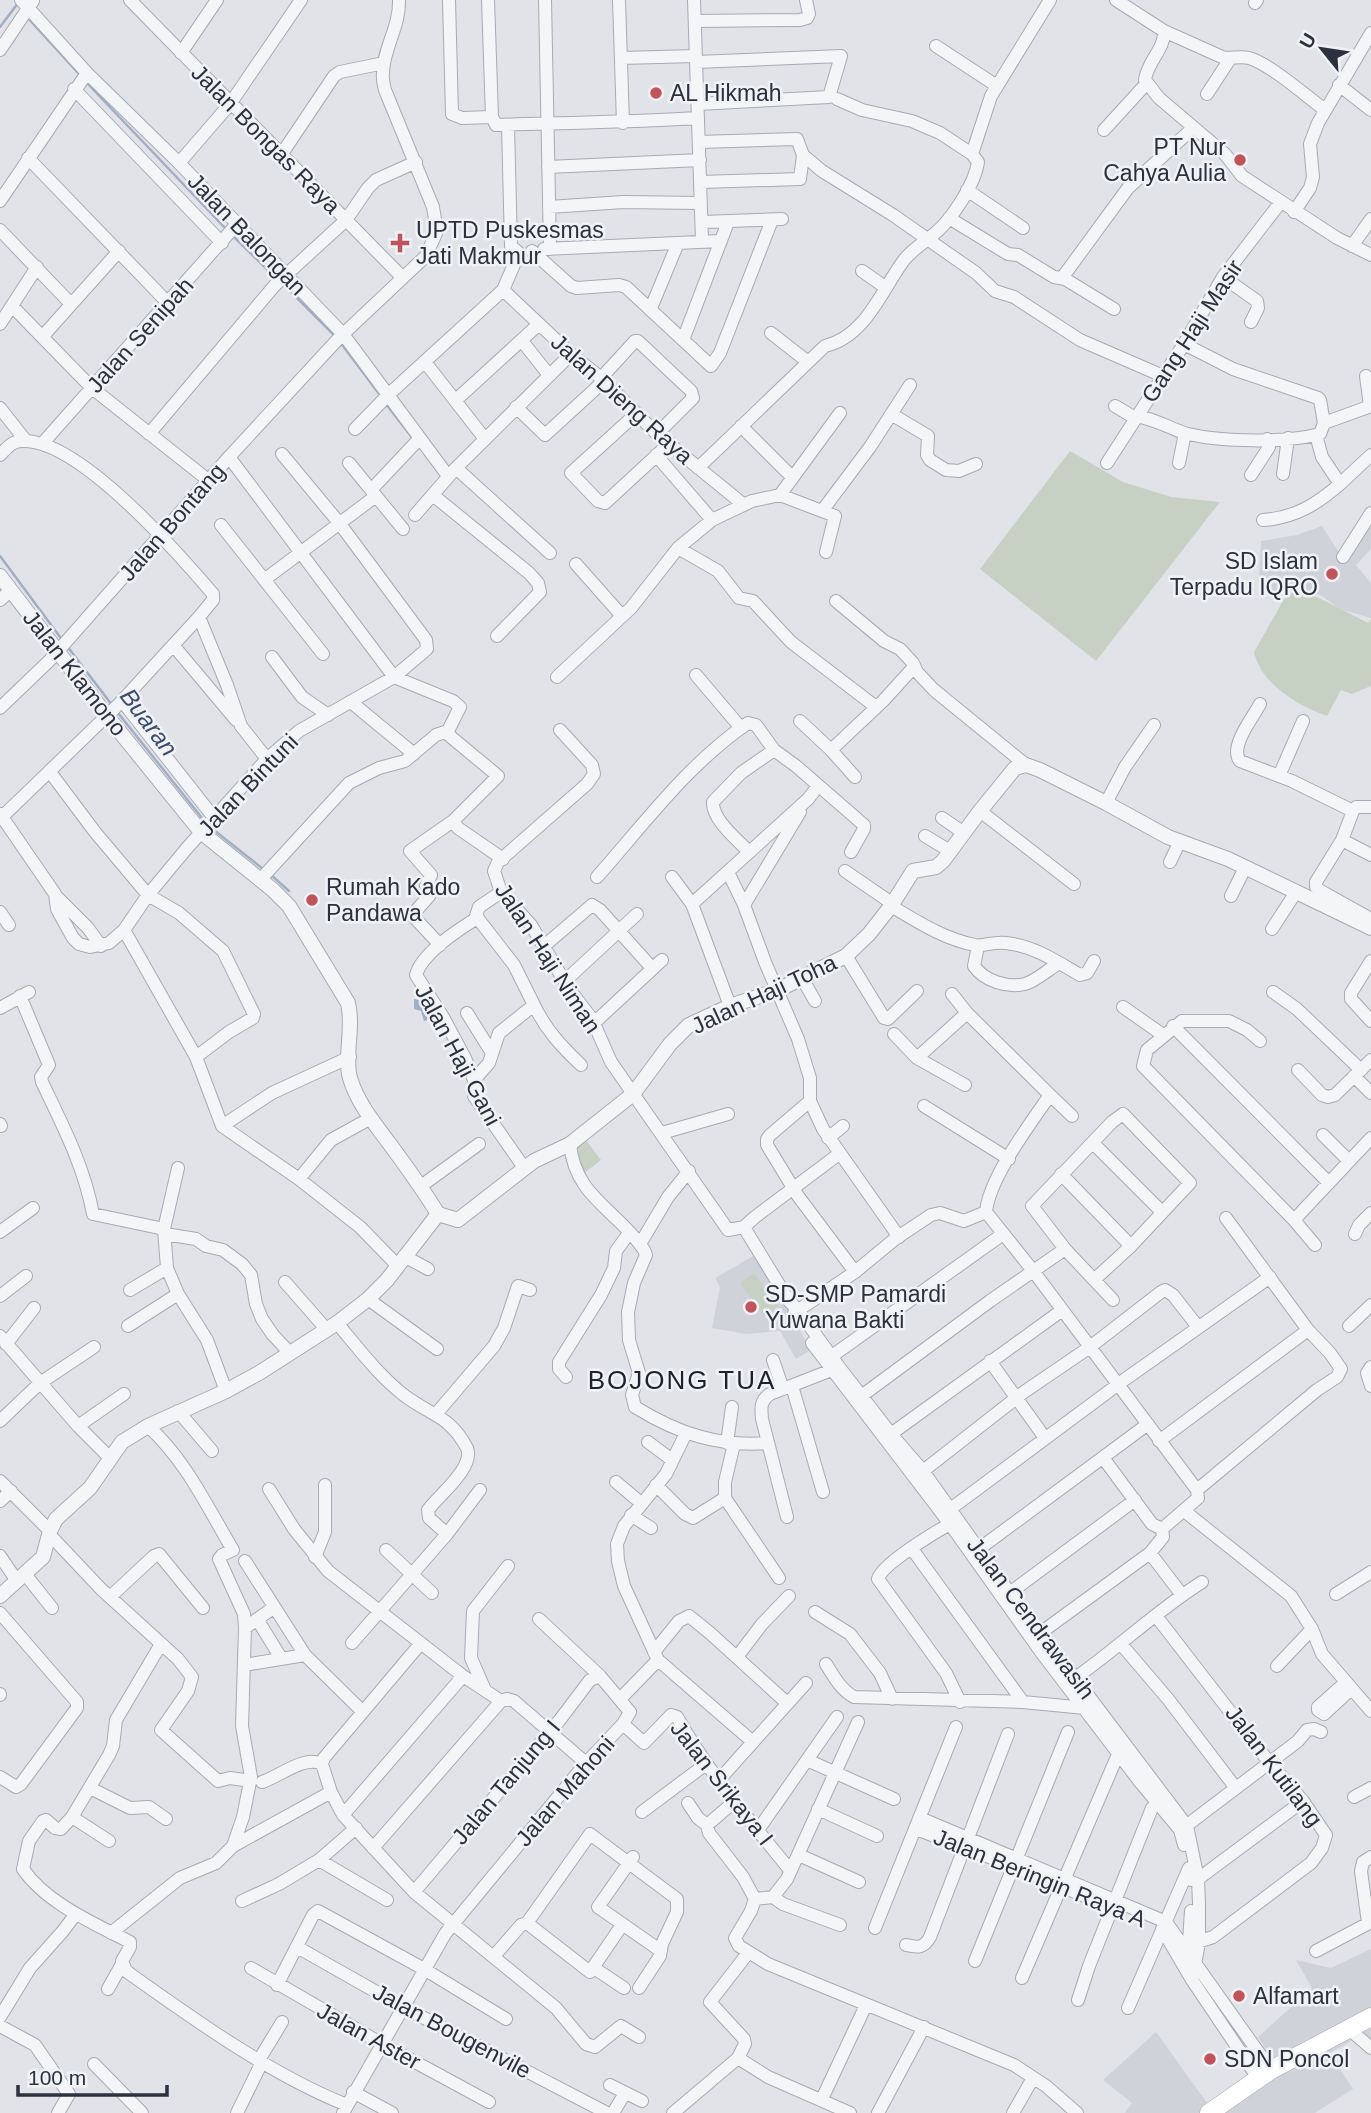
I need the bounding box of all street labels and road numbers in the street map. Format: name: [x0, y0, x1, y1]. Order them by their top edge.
street label: Jalan Bongas Raya: [186, 59, 346, 219]
street label: Jalan Balongan: [183, 168, 311, 300]
street label: Gang Haji Masir: [1136, 254, 1248, 407]
street label: Jalan Senipah: [82, 272, 198, 398]
street label: Jalan Dieng Raya: [546, 329, 698, 470]
street label: Jalan Bontang: [114, 458, 230, 586]
street label: Jalan Klamono: [18, 605, 132, 741]
street label: Jalan Bintuni: [193, 729, 303, 841]
street label: Jalan Haji Niman: [490, 878, 606, 1038]
street label: Jalan Haji Toha: [687, 949, 841, 1039]
street label: Jalan Haji Gani: [410, 980, 506, 1130]
street label: Jalan Cendrawasih: [962, 1532, 1100, 1704]
street label: Jalan Kutilang: [1220, 1700, 1328, 1832]
street label: Jalan Tanjung I: [446, 1715, 566, 1849]
street label: Jalan Srikaya I: [665, 1716, 779, 1850]
street label: Jalan Mahoni: [510, 1731, 620, 1851]
street label: Jalan Beringin Raya A: [930, 1824, 1150, 1933]
street label: Jalan Bougenvile: [369, 1978, 535, 2084]
street label: Jalan Aster: [313, 1997, 425, 2075]

